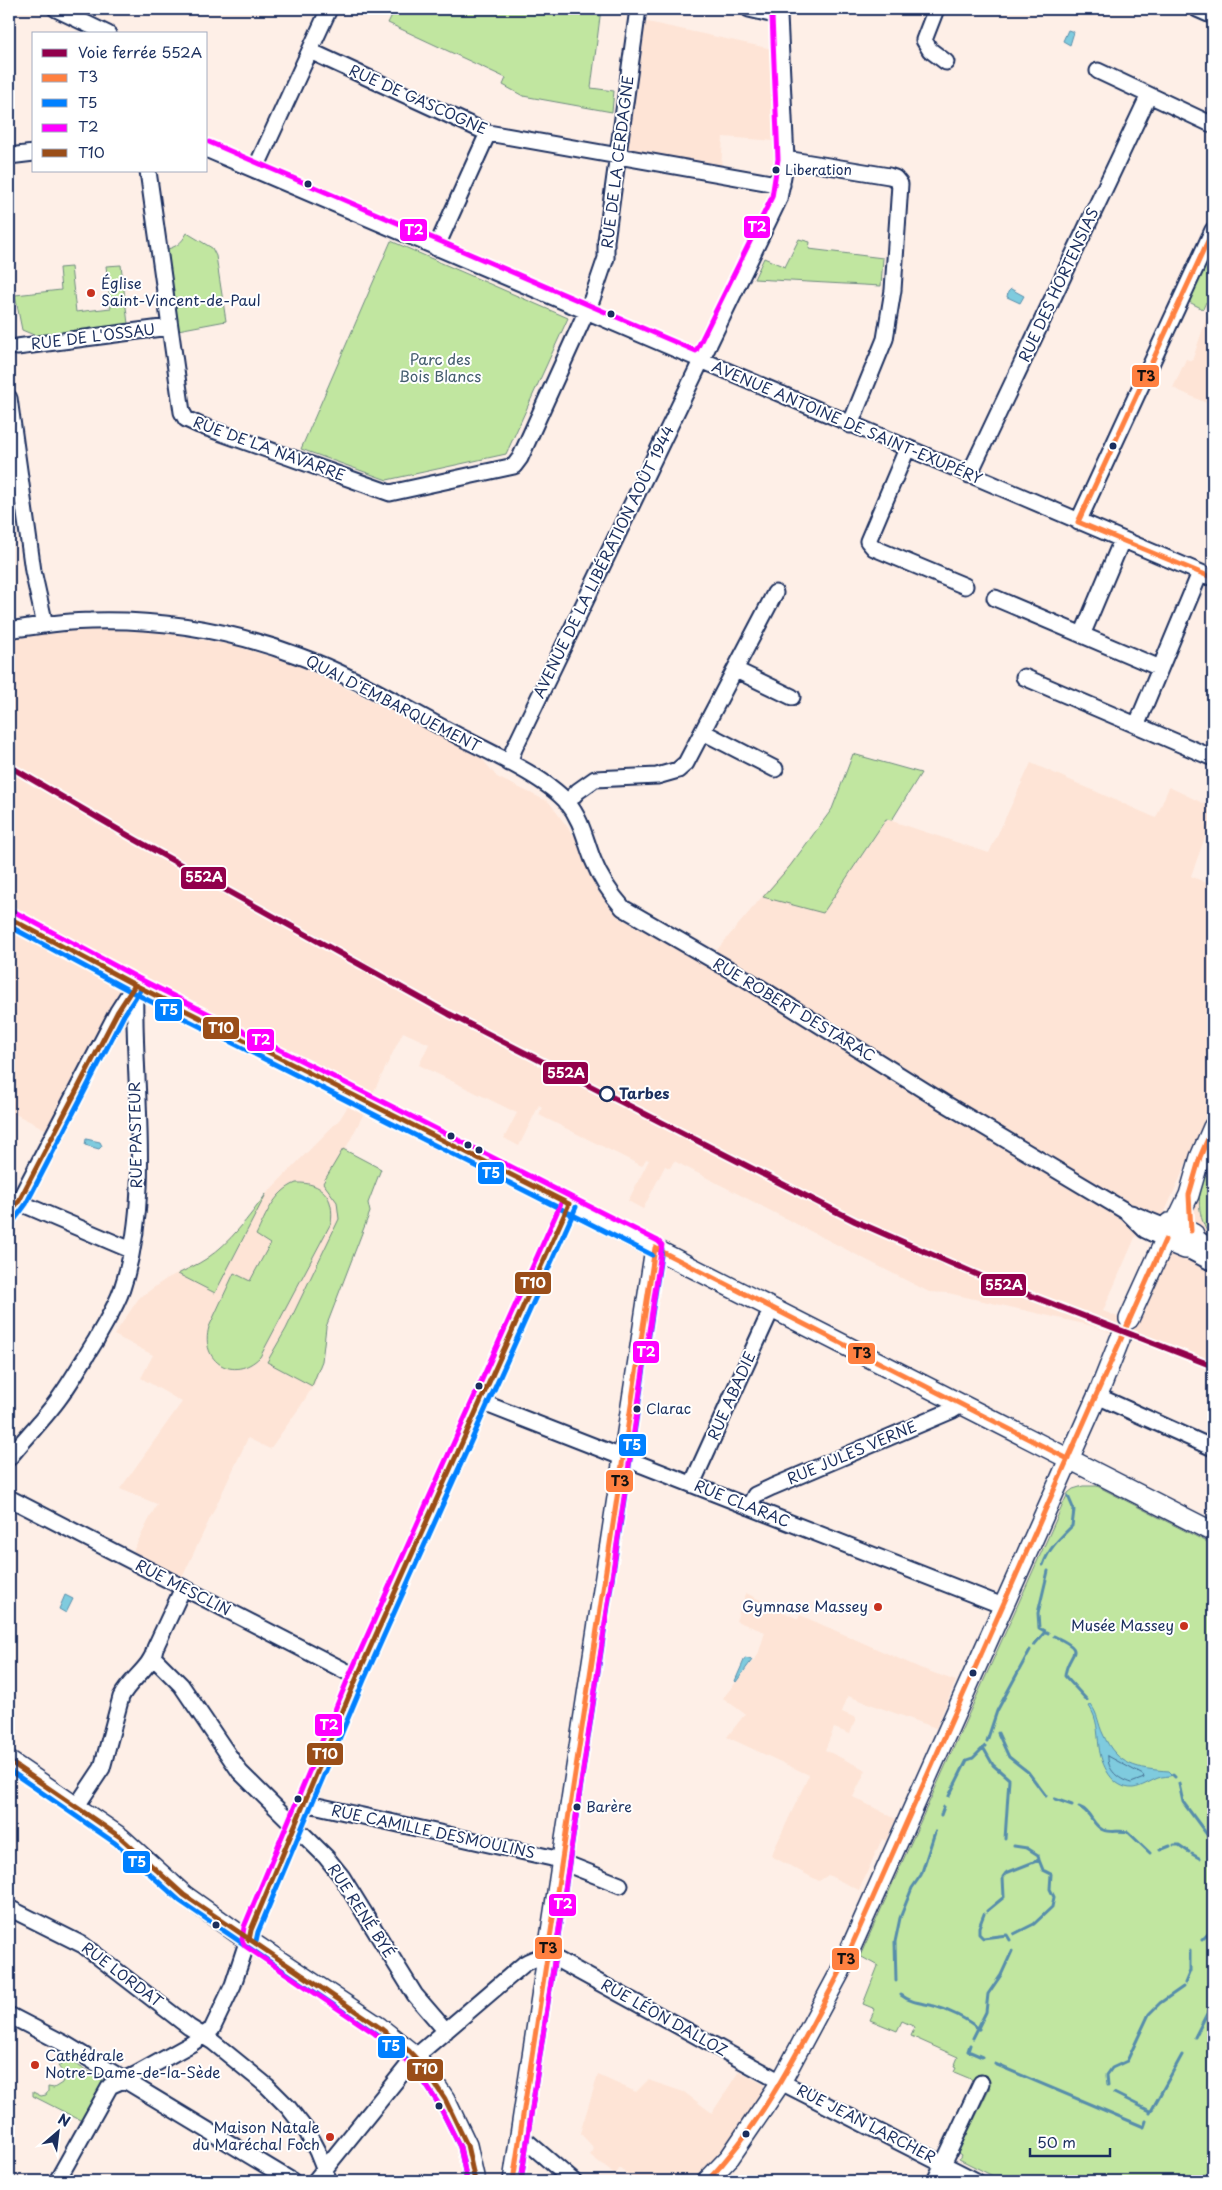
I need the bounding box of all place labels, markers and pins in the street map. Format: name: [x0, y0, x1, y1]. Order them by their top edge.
place label: Liberation: [785, 159, 852, 180]
marker: Liberation: [771, 165, 781, 175]
unlabelled marker: [303, 179, 313, 189]
place label: Église Saint-Vincent-de-Paul: [101, 271, 261, 311]
marker: Église Saint-Vincent-de-Paul: [85, 287, 97, 299]
unlabelled marker: [606, 309, 616, 319]
unlabelled marker: [1108, 441, 1118, 451]
place label: Tarbes: [619, 1081, 670, 1104]
marker: Tarbes: [599, 1086, 615, 1102]
unlabelled marker: [446, 1131, 456, 1141]
unlabelled marker: [463, 1140, 473, 1150]
unlabelled marker: [474, 1145, 484, 1155]
unlabelled marker: [474, 1381, 484, 1391]
place label: Clarac: [646, 1398, 691, 1419]
marker: Clarac: [632, 1404, 642, 1414]
place label: Gymnase Massey: [742, 1594, 868, 1617]
marker: Gymnase Massey: [872, 1601, 884, 1613]
place label: Musée Massey: [1071, 1613, 1174, 1636]
marker: Musée Massey: [1178, 1620, 1190, 1632]
unlabelled marker: [968, 1668, 978, 1678]
unlabelled marker: [293, 1794, 303, 1804]
place label: Barère: [586, 1796, 632, 1817]
marker: Barère: [572, 1802, 582, 1812]
unlabelled marker: [211, 1920, 221, 1930]
place label: Cathédrale Notre-Dame-de-la-Sède: [45, 2043, 220, 2083]
marker: Cathédrale Notre-Dame-de-la-Sède: [29, 2059, 41, 2071]
unlabelled marker: [434, 2101, 444, 2111]
place label: Maison Natale du Maréchal Foch: [192, 2115, 320, 2155]
unlabelled marker: [741, 2129, 751, 2139]
marker: Maison Natale du Maréchal Foch: [324, 2131, 336, 2143]

